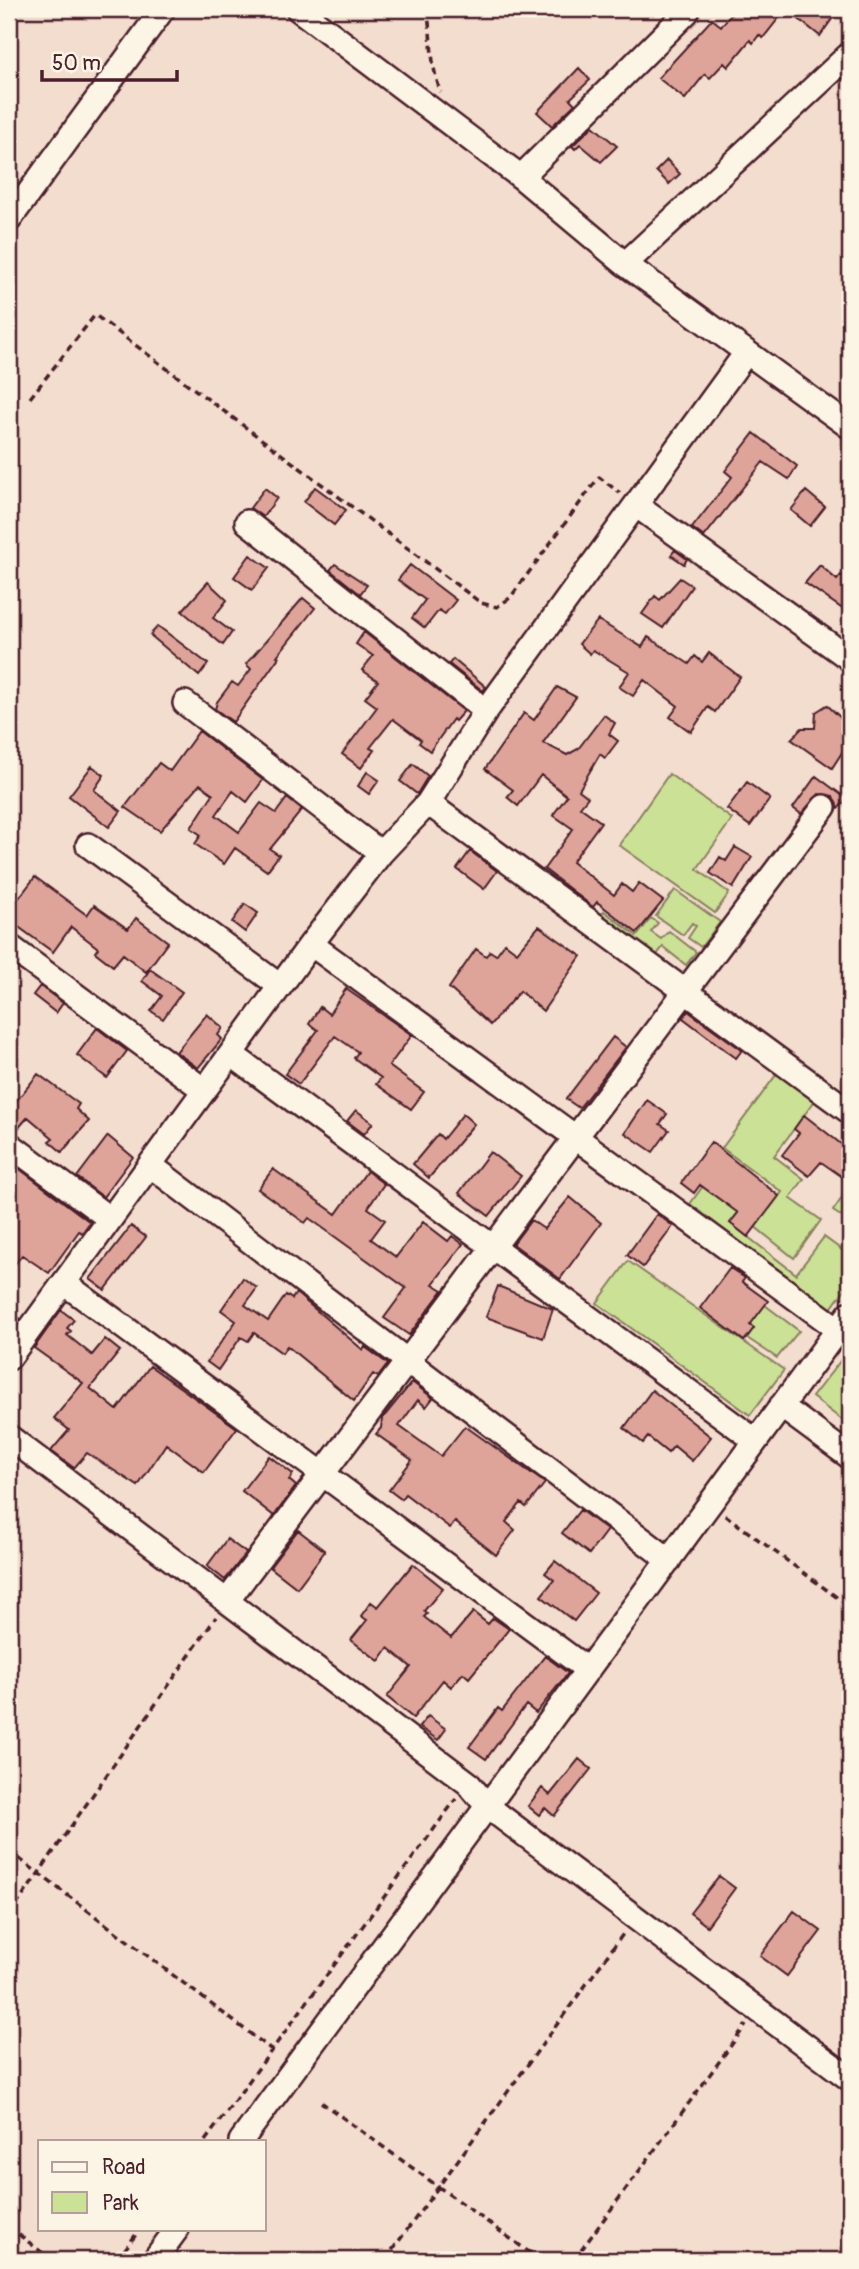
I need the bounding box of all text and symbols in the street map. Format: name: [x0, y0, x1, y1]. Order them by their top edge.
scale bar: [42, 38, 177, 82]
text: 50 m: [52, 50, 101, 77]
legend: [38, 2140, 266, 2230]
text: Road: [102, 2154, 146, 2181]
text: Park: [102, 2190, 139, 2217]

